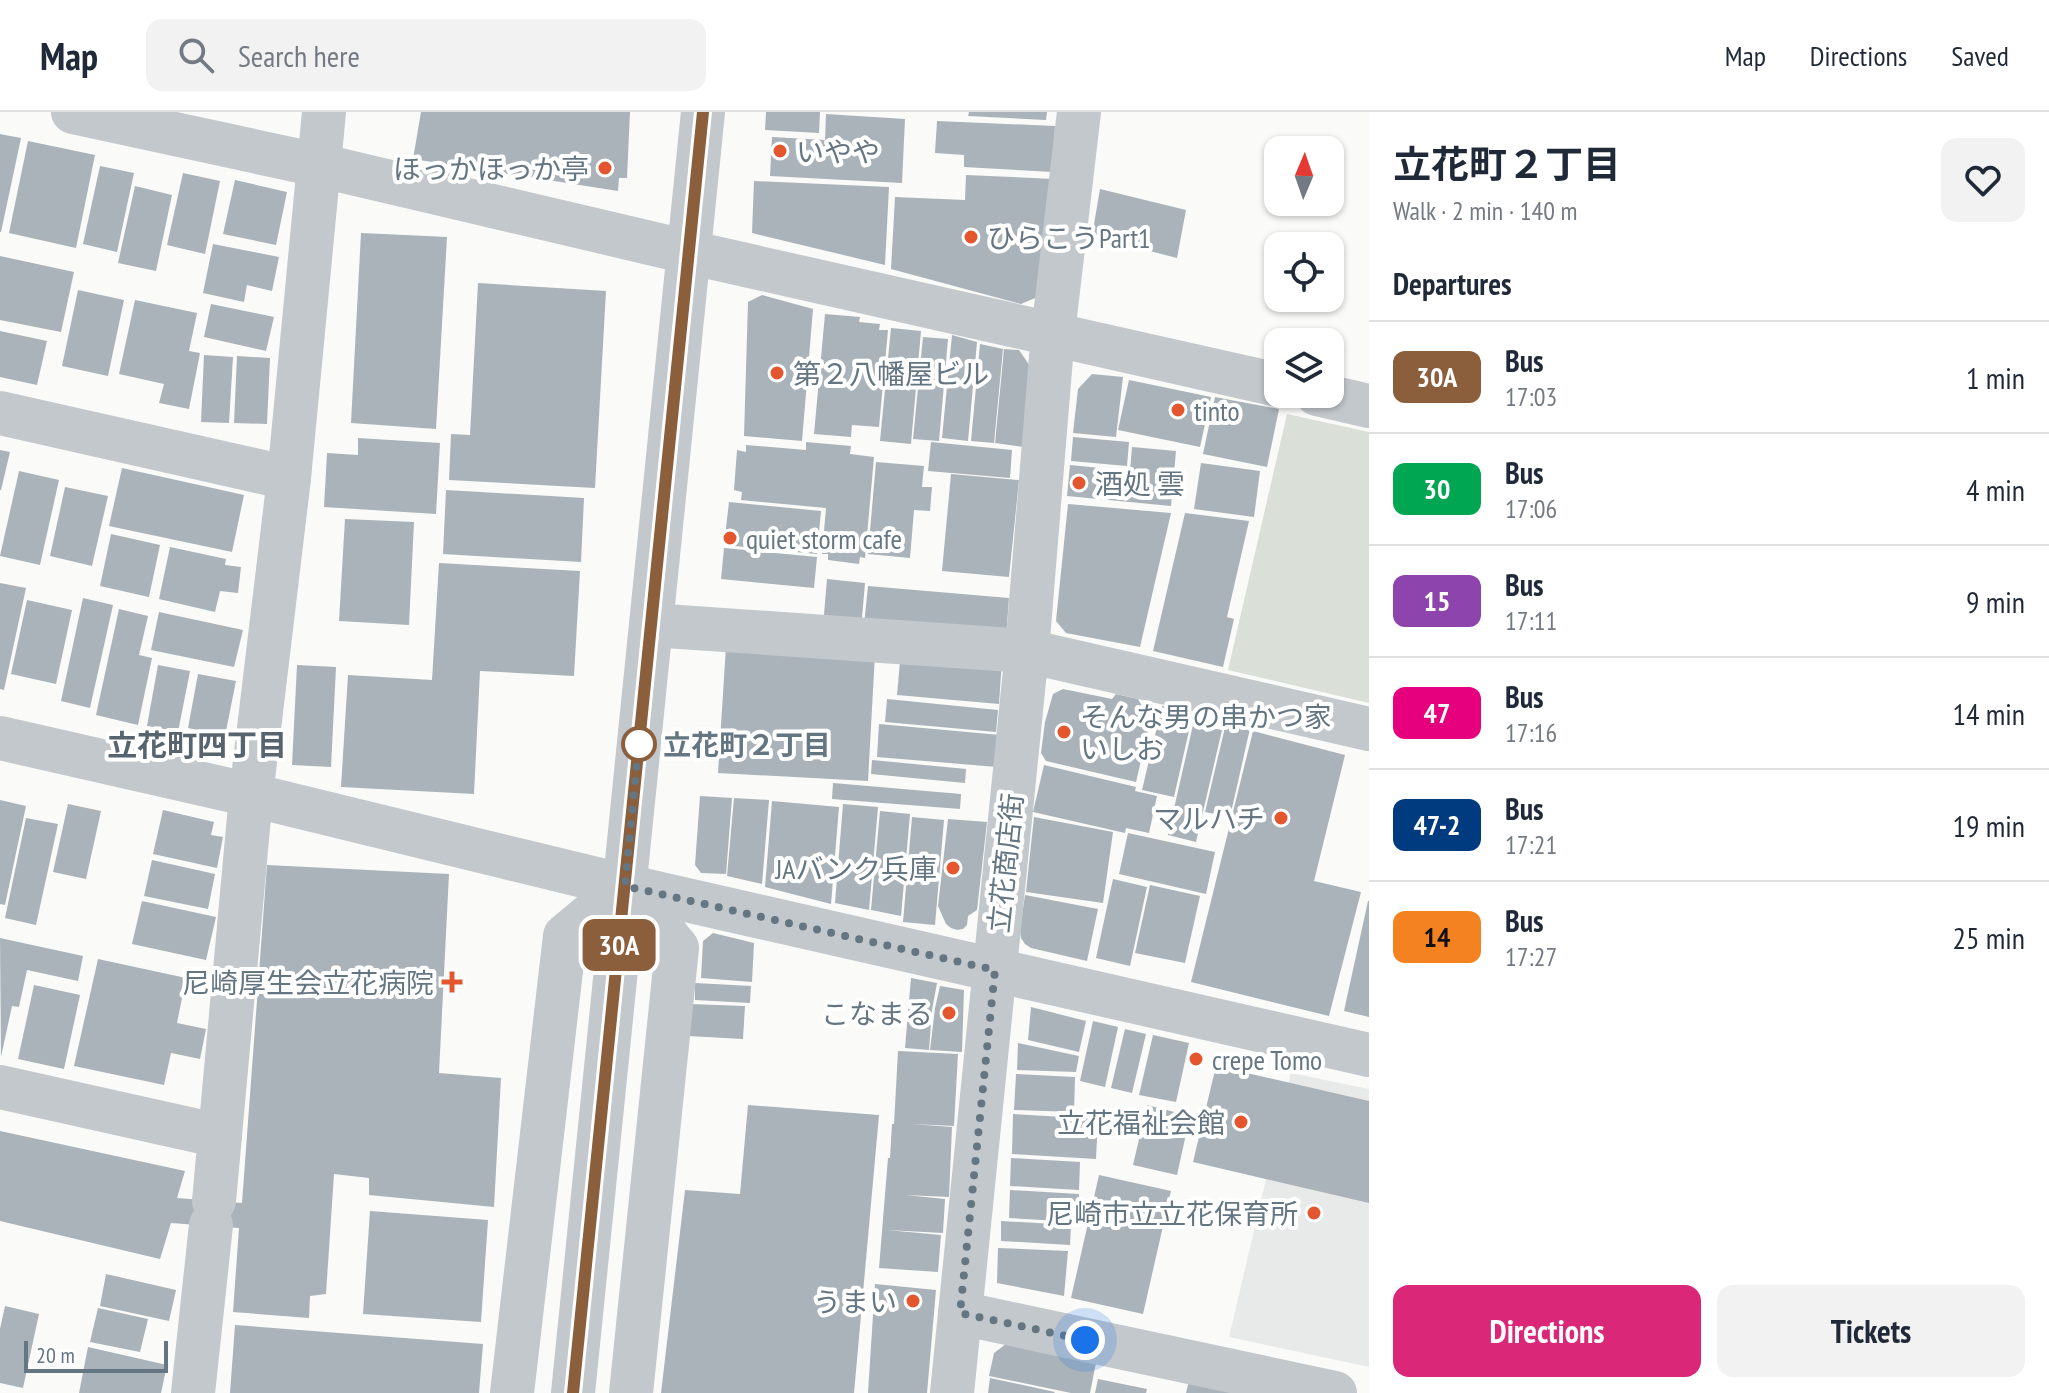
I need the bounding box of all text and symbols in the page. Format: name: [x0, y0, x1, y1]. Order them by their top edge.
search box: [146, 19, 706, 91]
text: Map: [40, 31, 98, 80]
icon: search: [174, 33, 218, 77]
text: Search here: [238, 36, 360, 75]
text: Map: [1725, 37, 1766, 74]
text: Directions: [1810, 37, 1907, 74]
text: Saved: [1951, 37, 2009, 74]
place label: いやや: [796, 133, 880, 170]
north arrow: [1264, 136, 1344, 216]
map controls: [1264, 136, 1344, 408]
button: heart: [1941, 138, 2025, 222]
text: 立花町２丁目: [1393, 139, 1621, 188]
marker: いやや: [771, 142, 789, 160]
place label: ほっかほっか亭: [393, 150, 589, 187]
marker: ほっかほっか亭: [596, 159, 614, 177]
text: Walk · 2 min · 140 m: [1393, 194, 1577, 227]
place label: ひらこうPart1: [987, 219, 1151, 256]
marker: ひらこうPart1: [962, 228, 980, 246]
button: locate: [1264, 232, 1344, 312]
text: Departures: [1393, 264, 1511, 303]
button: layers: [1264, 328, 1344, 408]
text: Bus: [1505, 341, 1544, 380]
place label: 第２八幡屋ビル: [793, 355, 989, 392]
text: 30A: [1417, 358, 1457, 395]
text: 1 min: [1966, 358, 2025, 397]
marker: 第２八幡屋ビル: [768, 364, 786, 382]
text: 17:03: [1505, 380, 1557, 413]
place label: tinto: [1194, 392, 1240, 429]
marker: tinto: [1169, 401, 1187, 419]
text: Bus: [1505, 453, 1544, 492]
place label: 酒処 雲: [1095, 465, 1185, 502]
text: 30: [1424, 470, 1450, 507]
text: 4 min: [1966, 470, 2025, 509]
marker: 酒処 雲: [1070, 474, 1088, 492]
text: 17:06: [1505, 492, 1557, 525]
place label: quiet storm cafe: [746, 520, 902, 557]
marker: quiet storm cafe: [721, 529, 739, 547]
text: Bus: [1505, 565, 1544, 604]
text: 15: [1424, 582, 1450, 619]
text: 9 min: [1966, 582, 2025, 621]
text: 17:11: [1505, 604, 1557, 637]
text: Bus: [1505, 677, 1544, 716]
text: 47: [1424, 694, 1450, 731]
text: 14 min: [1952, 694, 2025, 733]
place label: そんな男の串かつ家 いしお: [1080, 698, 1332, 767]
text: 17:16: [1505, 716, 1557, 749]
marker: そんな男の串かつ家 いしお: [1055, 723, 1073, 741]
district label: 立花町四丁目: [107, 725, 287, 764]
place label: 立花町２丁目: [663, 726, 831, 763]
marker: 立花町２丁目: [622, 727, 656, 761]
text: Bus: [1505, 789, 1544, 828]
street label: 立花商店街: [979, 791, 1031, 935]
place label: マルハチ: [1153, 800, 1265, 837]
text: 47-2: [1413, 806, 1461, 843]
text: 19 min: [1952, 806, 2025, 845]
marker: マルハチ: [1272, 809, 1290, 827]
text: 17:21: [1505, 828, 1557, 861]
place label: JAバンク兵庫: [775, 850, 937, 887]
marker: JAバンク兵庫: [944, 859, 962, 877]
text: Bus: [1505, 901, 1544, 940]
text: 14: [1424, 918, 1450, 955]
text: 25 min: [1952, 918, 2025, 957]
line badge: 30A: [573, 919, 665, 971]
text: 30A: [599, 926, 639, 963]
text: 17:27: [1505, 940, 1557, 973]
place label: 尼崎厚生会立花病院: [182, 964, 434, 1001]
marker: 尼崎厚生会立花病院: [441, 971, 463, 993]
place label: こなまる: [821, 995, 933, 1032]
marker: こなまる: [940, 1004, 958, 1022]
place label: crepe Tomo: [1212, 1041, 1322, 1078]
marker: crepe Tomo: [1187, 1050, 1205, 1068]
place label: 立花福祉会館: [1057, 1104, 1225, 1141]
marker: 立花福祉会館: [1232, 1113, 1250, 1131]
place label: 尼崎市立立花保育所: [1046, 1195, 1298, 1232]
marker: 尼崎市立立花保育所: [1305, 1204, 1323, 1222]
place label: うまい: [813, 1283, 897, 1320]
button: Directions: [1393, 1285, 1701, 1377]
button: Tickets: [1717, 1285, 2025, 1377]
marker: うまい: [904, 1292, 922, 1310]
your location: [1065, 1320, 1105, 1360]
scale bar: [24, 1337, 168, 1373]
text: 20 m: [36, 1341, 75, 1369]

